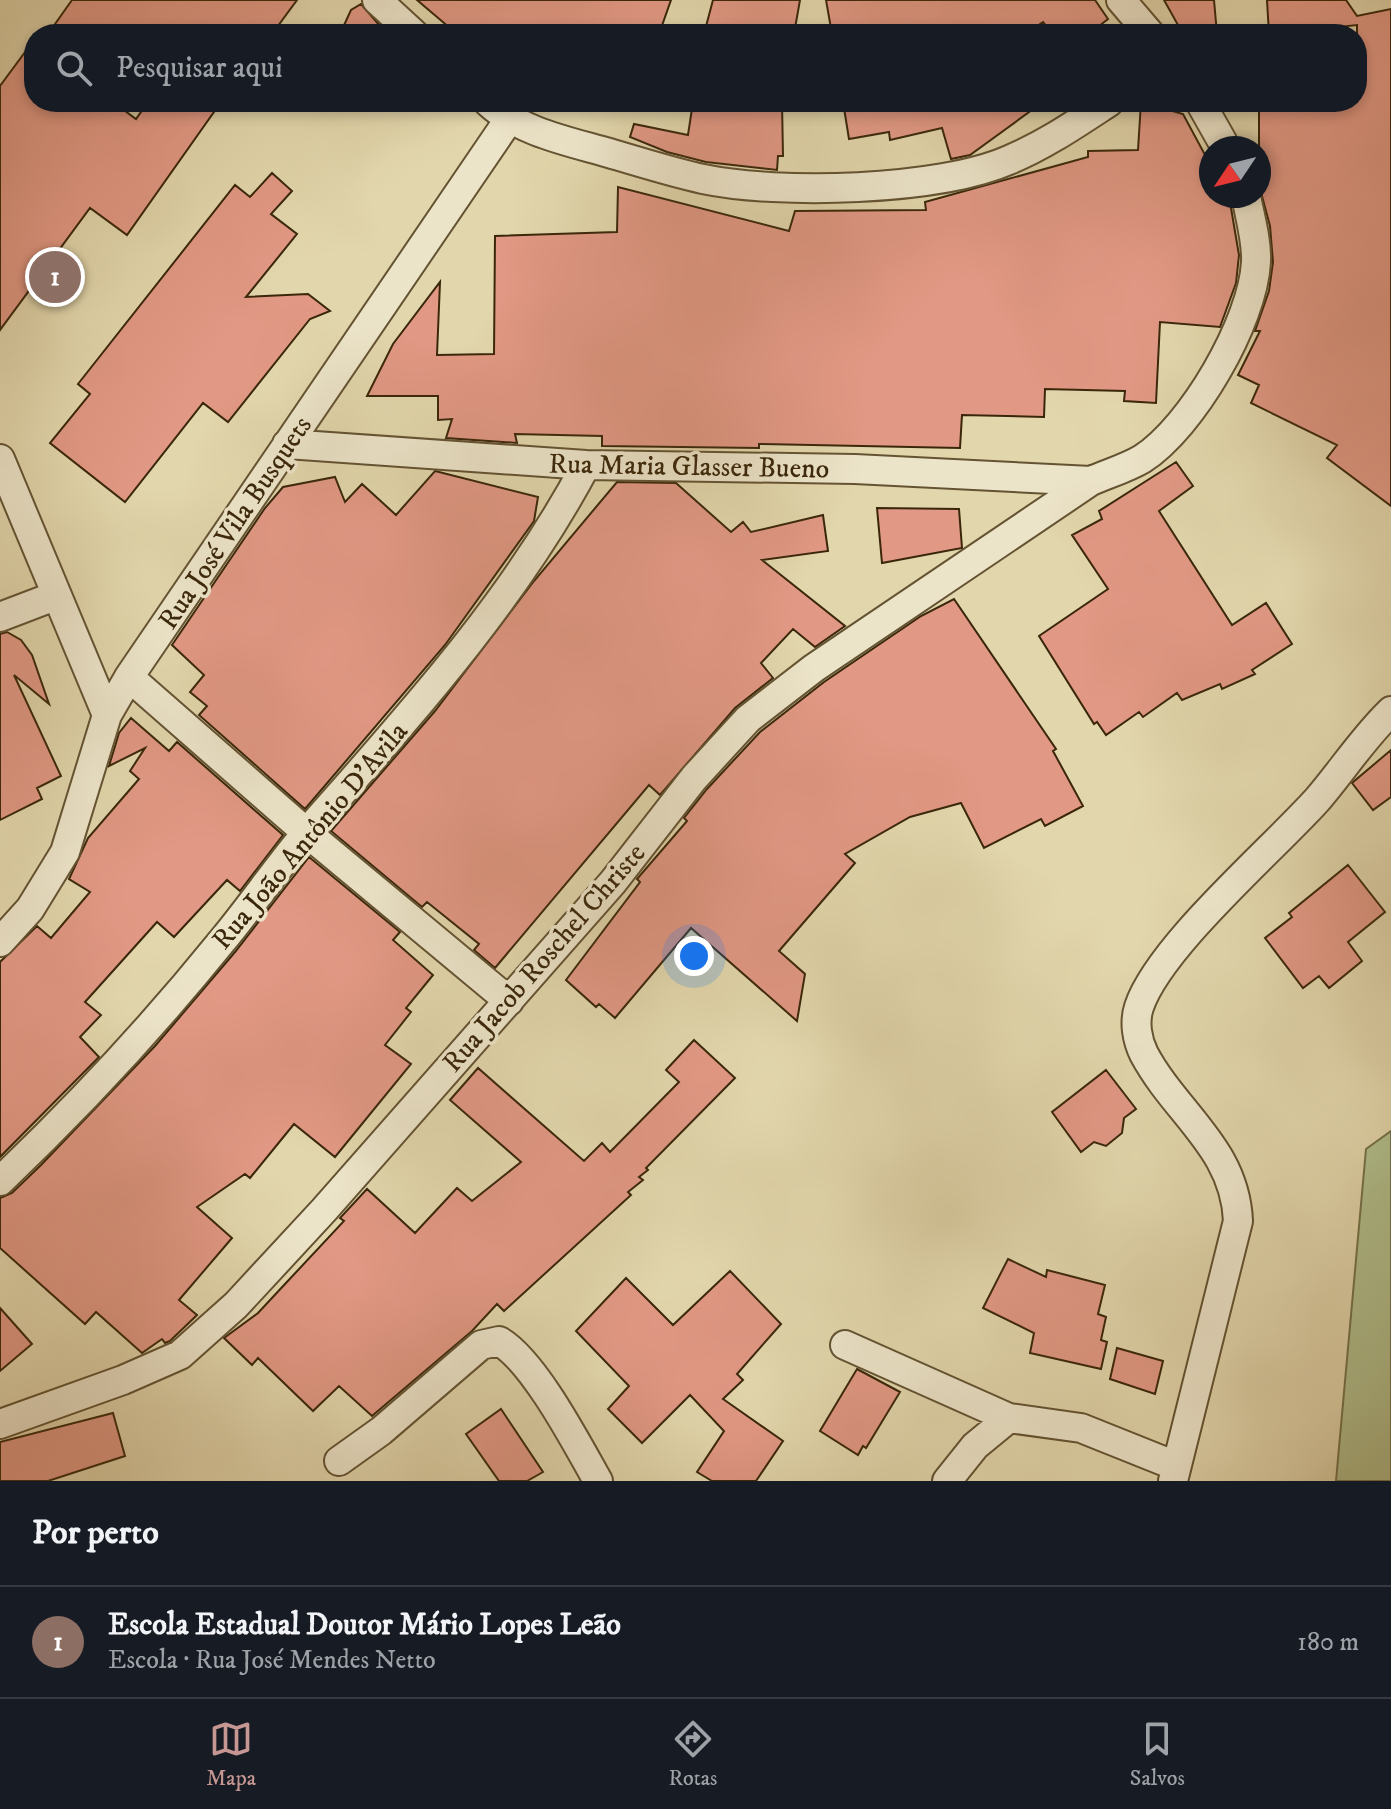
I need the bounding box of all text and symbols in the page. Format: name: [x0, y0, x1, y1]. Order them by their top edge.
search box: [24, 24, 1367, 112]
icon: search: [52, 46, 96, 90]
text: Pesquisar aqui: [116, 50, 283, 87]
north arrow: [1199, 136, 1271, 208]
pin: 1: [29, 247, 81, 307]
street label: Rua José Vila Busquets: [151, 409, 320, 636]
street label: Rua Maria Glasser Bueno: [548, 447, 830, 486]
street label: Rua João Antônio D'Avila: [205, 715, 416, 957]
street label: Rua Jacob Roschel Christe: [435, 836, 653, 1080]
your location: [674, 936, 714, 976]
text: Por perto: [32, 1512, 159, 1554]
text: Escola Estadual Doutor Mário Lopes Leão: [108, 1607, 621, 1644]
text: 1: [53, 1626, 63, 1659]
text: 180 m: [1297, 1626, 1359, 1659]
text: Escola · Rua José Mendes Netto: [108, 1644, 436, 1677]
tab: Mapa: [206, 1717, 256, 1792]
tab: Rotas: [668, 1717, 717, 1792]
tab: Salvos: [1130, 1717, 1185, 1792]

